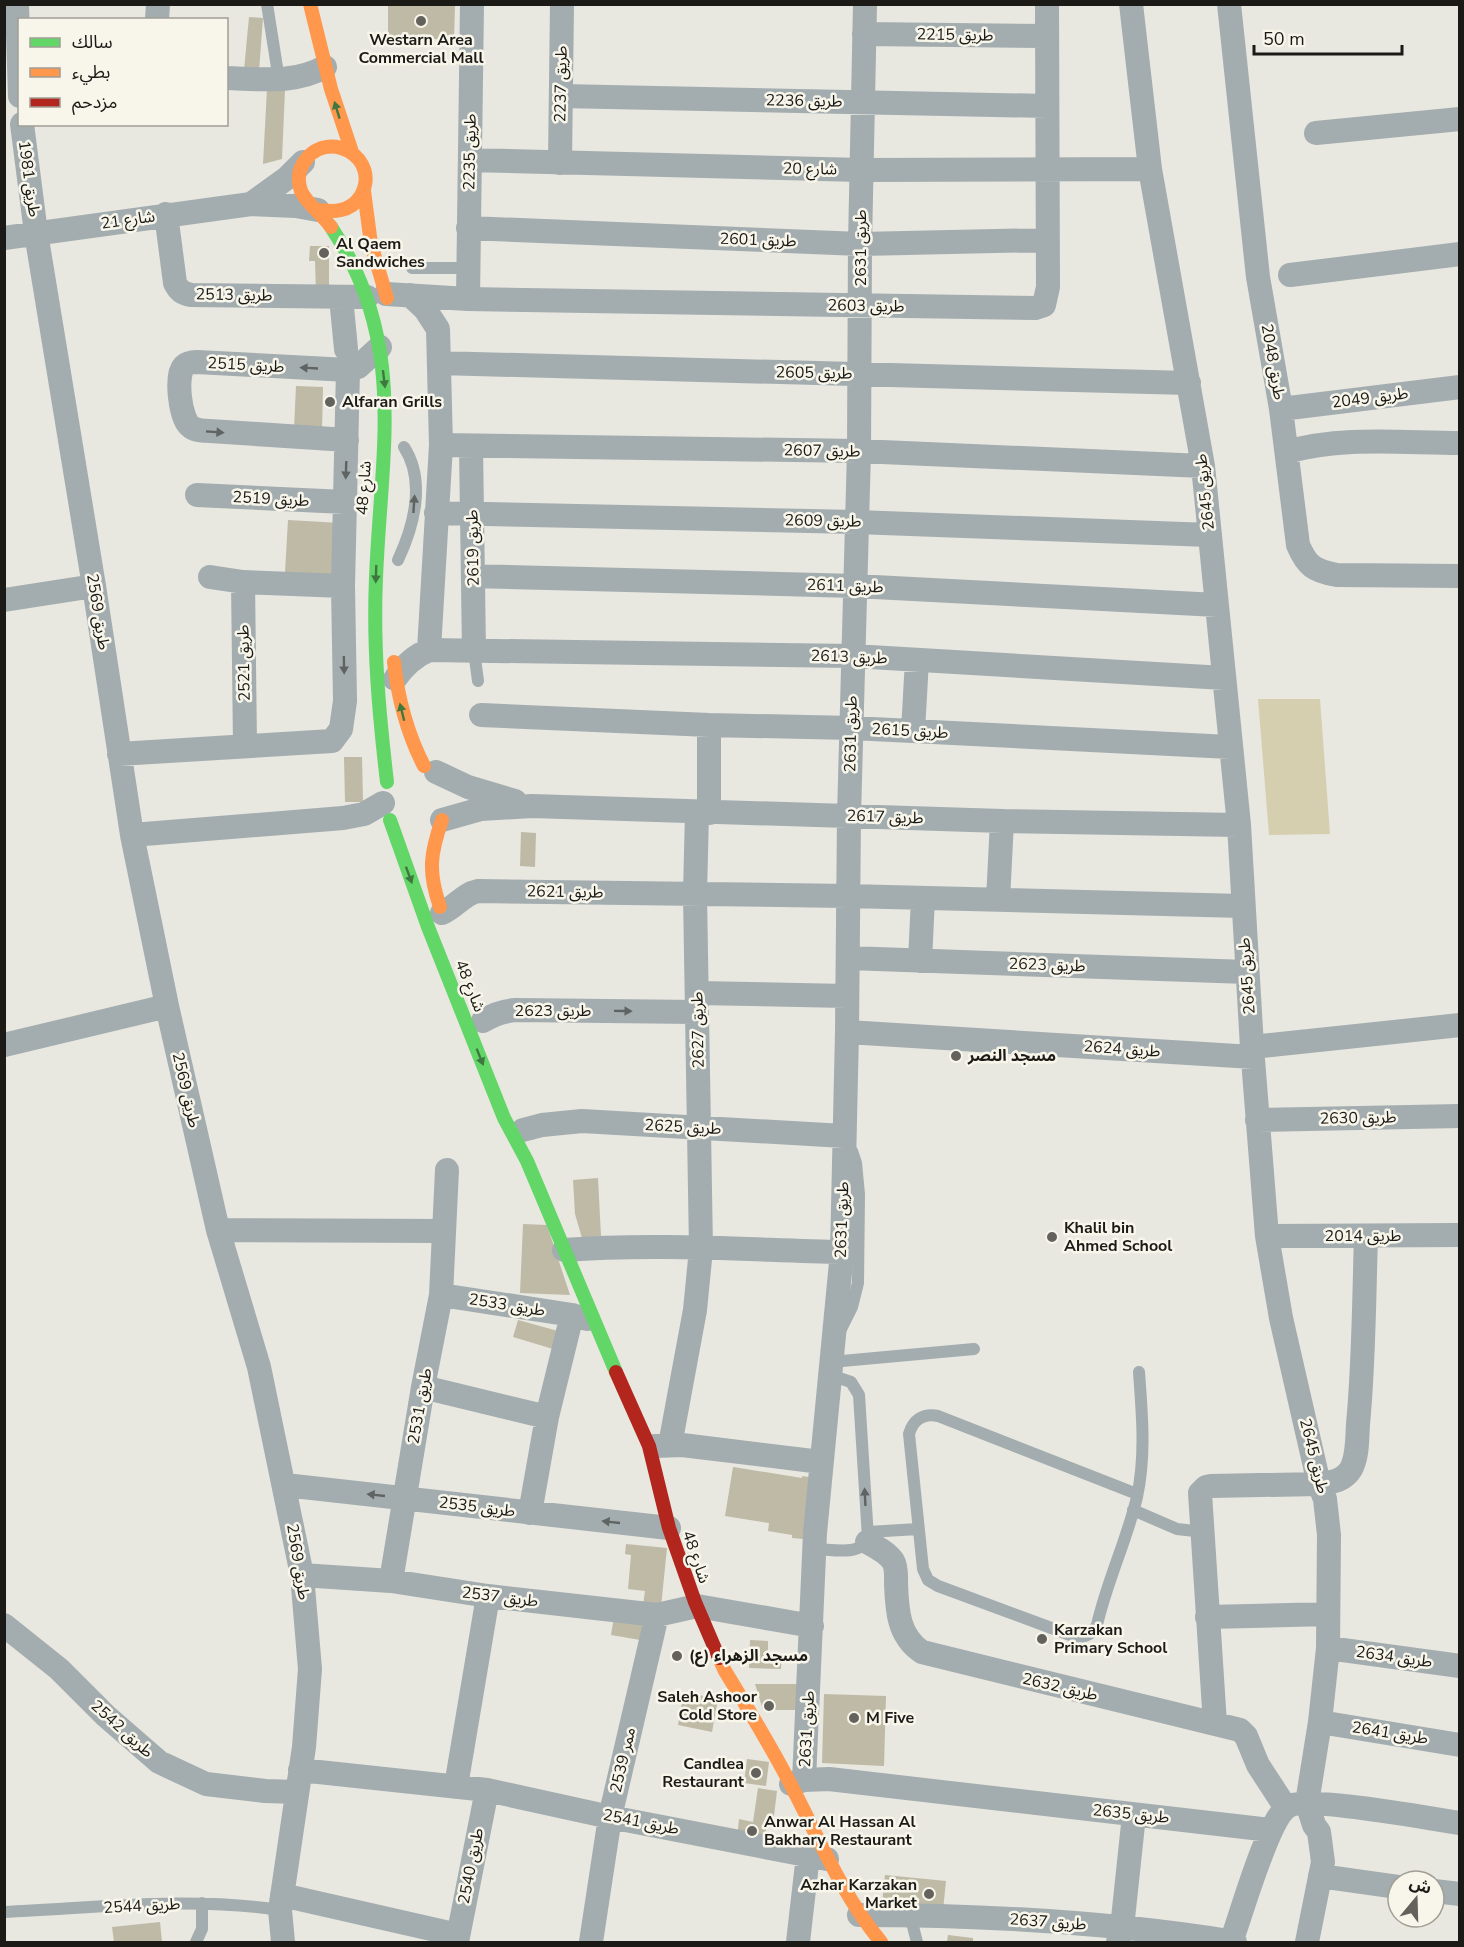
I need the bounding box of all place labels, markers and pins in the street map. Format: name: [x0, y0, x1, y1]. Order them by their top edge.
marker: Westarn Area Commercial Mall: [414, 14, 428, 28]
place label: Westarn Area Commercial Mall: [358, 29, 484, 69]
place label: Al Qaem Sandwiches: [336, 233, 425, 273]
marker: Al Qaem Sandwiches: [317, 246, 331, 260]
place label: Alfaran Grills: [342, 391, 442, 413]
marker: Alfaran Grills: [323, 395, 337, 409]
place label: مسجد النصر: [967, 1045, 1056, 1067]
marker: مسجد النصر: [949, 1049, 963, 1063]
place label: Khalil bin Ahmed School: [1064, 1217, 1172, 1257]
marker: Khalil bin Ahmed School: [1045, 1230, 1059, 1244]
place label: Karzakan Primary School: [1054, 1619, 1167, 1659]
marker: Karzakan Primary School: [1035, 1632, 1049, 1646]
place label: مسجد الزهراء (ع): [689, 1645, 808, 1667]
marker: مسجد الزهراء (ع): [670, 1649, 684, 1663]
place label: Saleh Ashoor Cold Store: [657, 1686, 758, 1726]
marker: Saleh Ashoor Cold Store: [762, 1699, 776, 1713]
place label: M Five: [866, 1707, 915, 1729]
marker: M Five: [847, 1711, 861, 1725]
place label: Candlea Restaurant: [662, 1753, 745, 1793]
marker: Candlea Restaurant: [749, 1766, 763, 1780]
place label: Anwar Al Hassan Al Bakhary Restaurant: [764, 1811, 916, 1851]
marker: Anwar Al Hassan Al Bakhary Restaurant: [745, 1824, 759, 1838]
place label: Azhar Karzakan Market: [800, 1874, 918, 1914]
marker: Azhar Karzakan Market: [922, 1887, 936, 1901]

